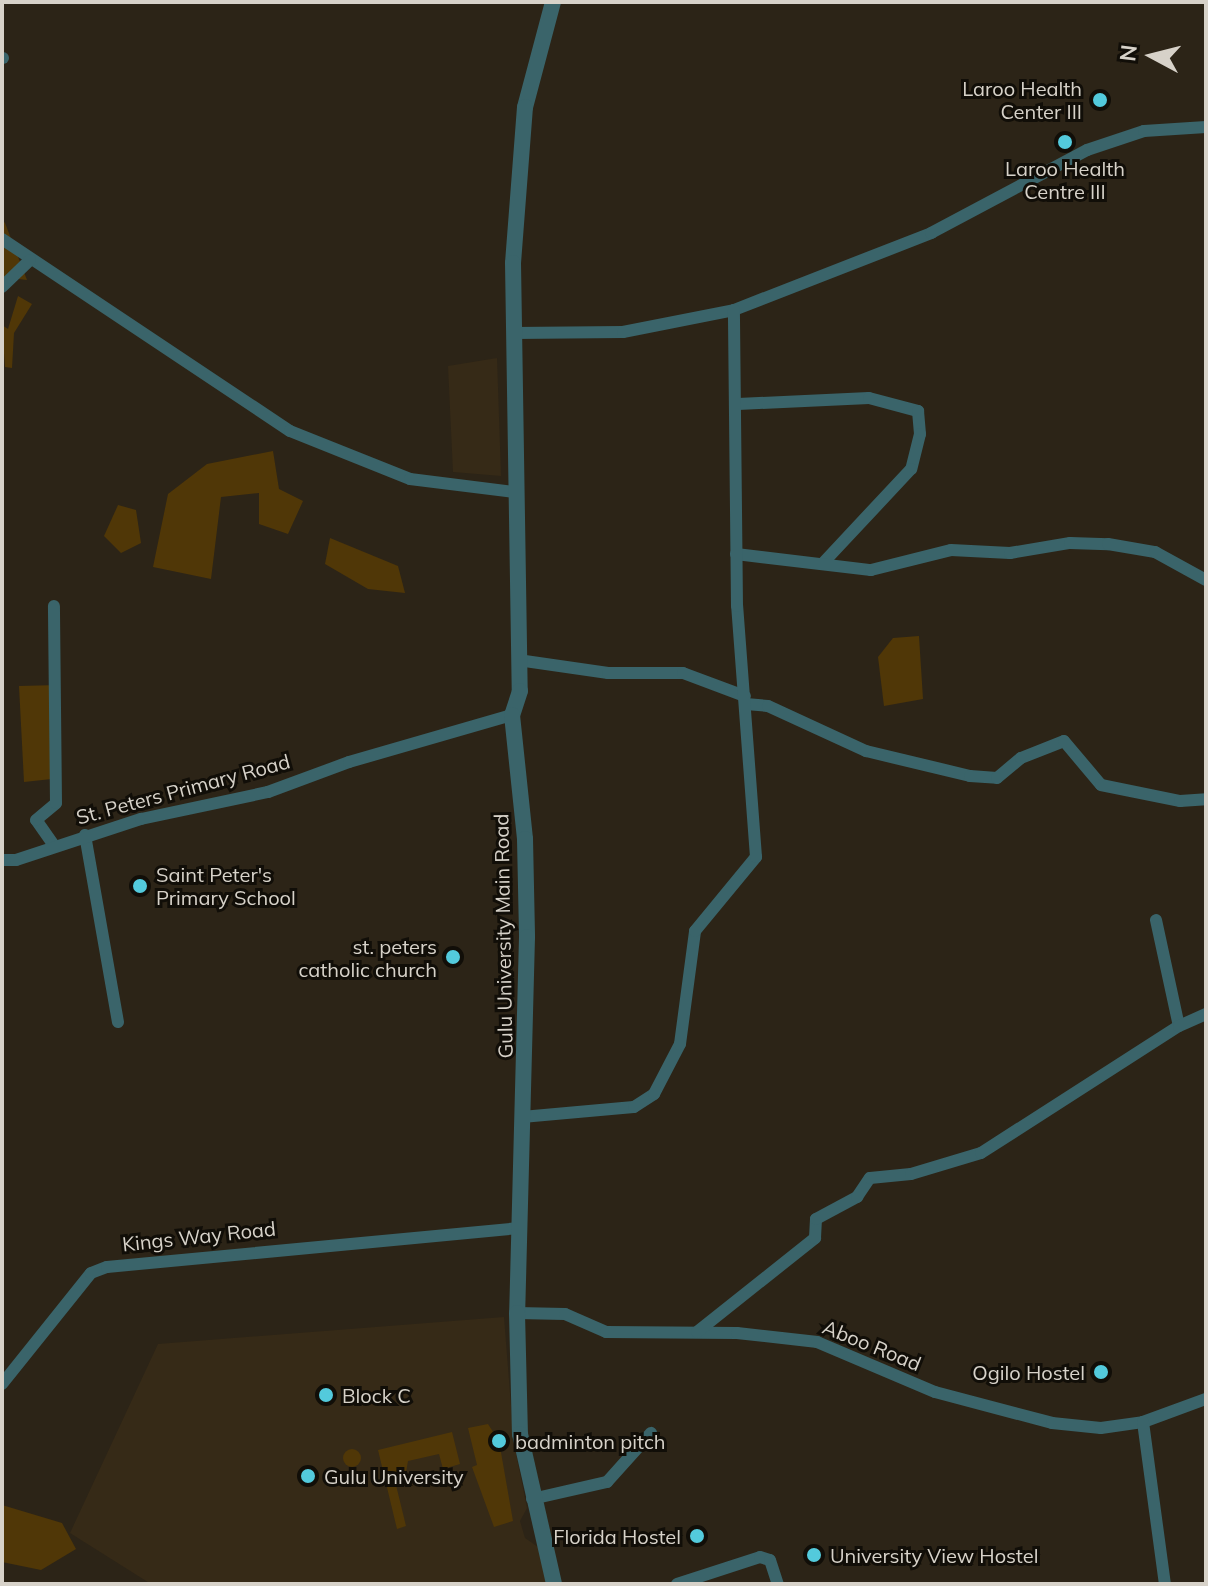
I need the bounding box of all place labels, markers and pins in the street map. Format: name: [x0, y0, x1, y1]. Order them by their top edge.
place label: Laroo Health Center III: [962, 76, 1082, 123]
marker: Laroo Health Center III: [1089, 89, 1111, 111]
marker: Laroo Health Centre III: [1054, 131, 1076, 153]
place label: Laroo Health Centre III: [1005, 156, 1125, 203]
place label: Saint Peter's Primary School: [156, 862, 296, 909]
marker: Saint Peter's Primary School: [131, 877, 149, 895]
place label: st. peters catholic church: [298, 934, 437, 981]
marker: st. peters catholic church: [444, 948, 462, 966]
place label: Ogilo Hostel: [972, 1360, 1085, 1384]
marker: Ogilo Hostel: [1092, 1363, 1110, 1381]
place label: Block C: [342, 1383, 411, 1407]
marker: Block C: [317, 1386, 335, 1404]
place label: badminton pitch: [515, 1429, 666, 1453]
marker: badminton pitch: [490, 1432, 508, 1450]
place label: Gulu University: [324, 1464, 464, 1488]
marker: Gulu University: [299, 1467, 317, 1485]
place label: Florida Hostel: [553, 1524, 681, 1548]
marker: Florida Hostel: [688, 1527, 706, 1545]
place label: University View Hostel: [830, 1543, 1038, 1567]
marker: University View Hostel: [805, 1546, 823, 1564]

